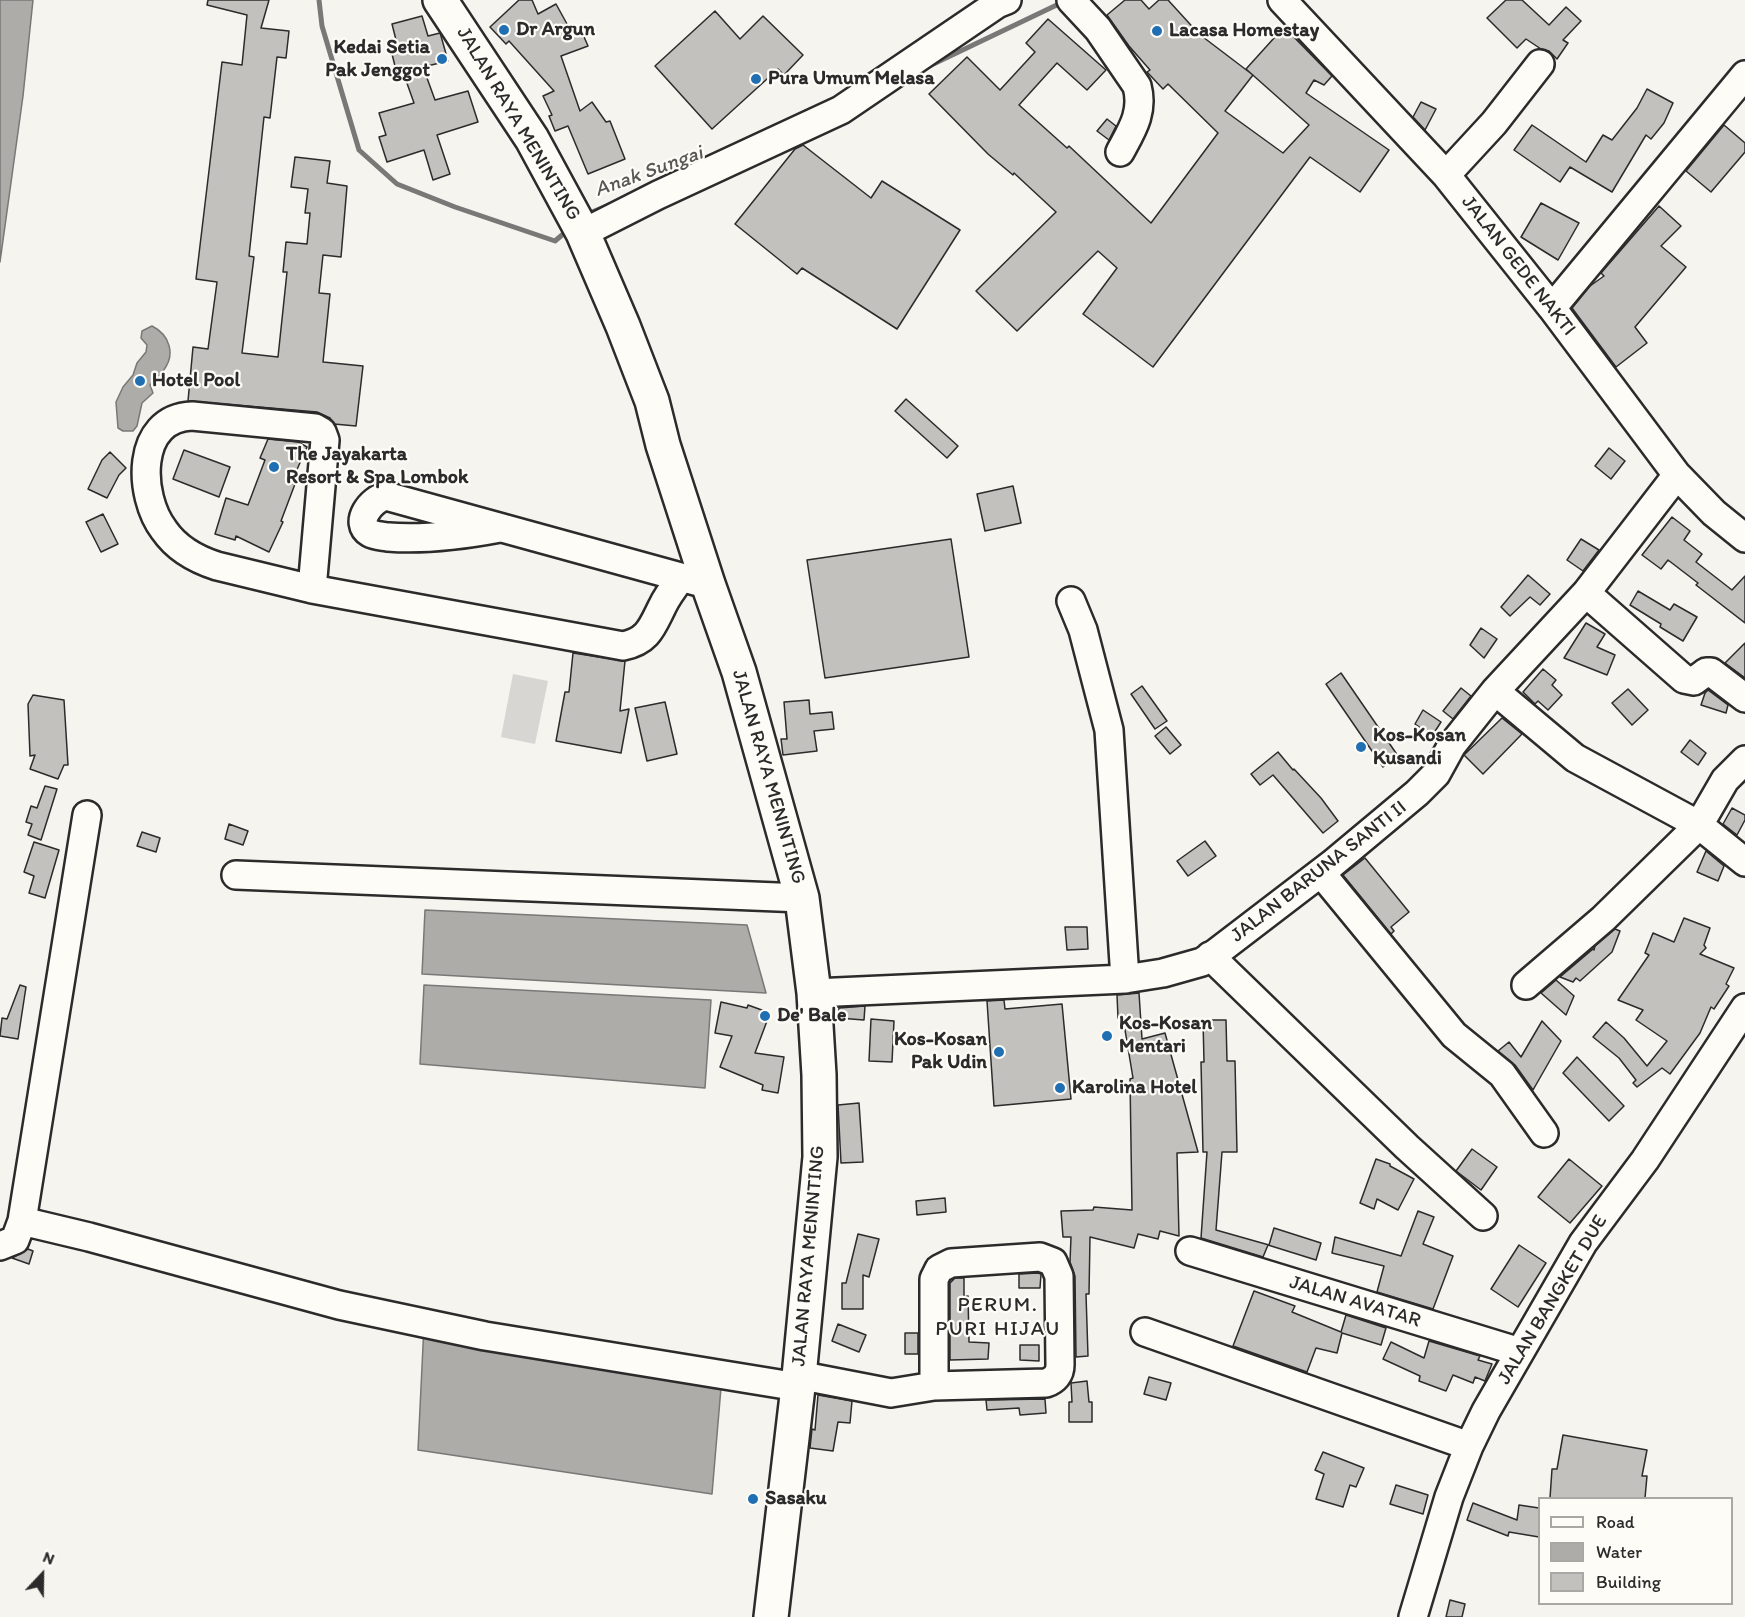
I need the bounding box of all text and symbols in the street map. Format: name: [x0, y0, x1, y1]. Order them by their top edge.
place label: Dr Argun: [516, 18, 595, 42]
place label: Lacasa Homestay: [1169, 19, 1319, 43]
street label: JALAN RAYA MENINTING: [451, 23, 585, 225]
marker: Dr Argun: [497, 23, 511, 37]
marker: Lacasa Homestay: [1150, 24, 1164, 38]
place label: Kedai Setia Pak Jenggot: [325, 36, 430, 83]
marker: Kedai Setia Pak Jenggot: [435, 52, 449, 66]
place label: Pura Umum Melasa: [768, 67, 935, 91]
marker: Pura Umum Melasa: [749, 72, 763, 86]
water label: Anak Sungai: [591, 141, 707, 203]
street label: JALAN GEDE NAKTI: [1456, 191, 1580, 341]
place label: Hotel Pool: [152, 369, 240, 393]
marker: Hotel Pool: [133, 374, 147, 388]
place label: The Jayakarta Resort & Spa Lombok: [286, 443, 468, 490]
marker: The Jayakarta Resort & Spa Lombok: [267, 460, 281, 474]
street label: JALAN RAYA MENINTING: [726, 667, 810, 887]
place label: Kos-Kosan Kusandi: [1373, 724, 1466, 771]
marker: Kos-Kosan Kusandi: [1354, 740, 1368, 754]
street label: JALAN BARUNA SANTI II: [1226, 796, 1412, 948]
place label: De' Bale: [777, 1004, 847, 1028]
marker: De' Bale: [758, 1009, 772, 1023]
place label: Kos-Kosan Mentari: [1119, 1012, 1212, 1059]
place label: Kos-Kosan Pak Udin: [894, 1028, 987, 1075]
marker: Kos-Kosan Mentari: [1100, 1029, 1114, 1043]
marker: Kos-Kosan Pak Udin: [992, 1045, 1006, 1059]
place label: Karolina Hotel: [1072, 1076, 1197, 1100]
marker: Karolina Hotel: [1053, 1081, 1067, 1095]
street label: JALAN RAYA MENINTING: [787, 1145, 831, 1367]
street label: JALAN BANGKET DUE: [1493, 1211, 1613, 1389]
street label: JALAN AVATAR: [1286, 1271, 1424, 1333]
district label: PERUM. PURI HIJAU: [936, 1293, 1060, 1343]
place label: Sasaku: [765, 1487, 827, 1511]
marker: Sasaku: [746, 1492, 760, 1506]
legend: [1538, 1497, 1733, 1605]
text: Road: [1596, 1511, 1635, 1533]
text: Water: [1596, 1541, 1642, 1563]
north arrow: [12, 1545, 72, 1605]
text: N: [40, 1547, 58, 1569]
text: Building: [1596, 1571, 1661, 1593]

